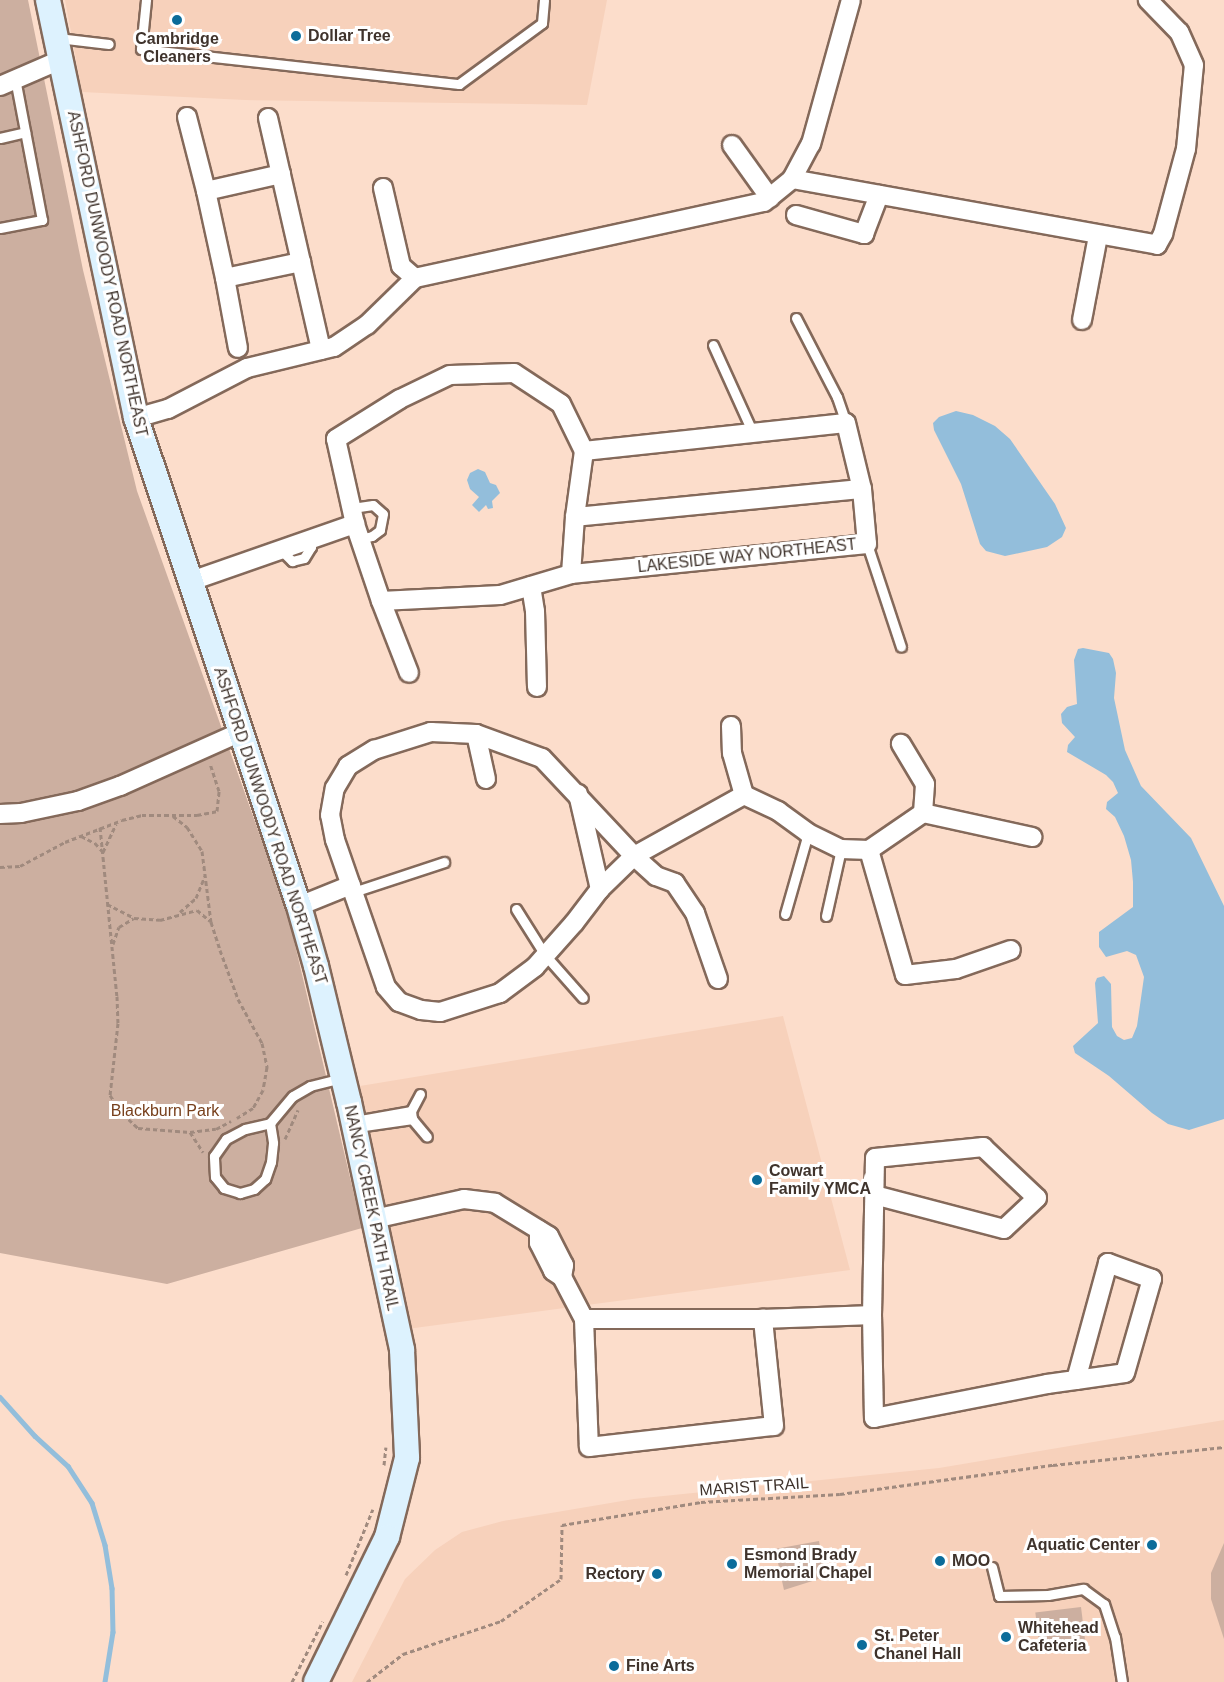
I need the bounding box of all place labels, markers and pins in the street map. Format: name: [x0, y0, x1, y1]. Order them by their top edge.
marker: Cambridge Cleaners: [170, 13, 184, 27]
place label: Dollar Tree: [308, 26, 391, 46]
place label: Cambridge Cleaners: [135, 29, 219, 67]
marker: Dollar Tree: [289, 29, 303, 43]
place label: Cowart Family YMCA: [769, 1161, 871, 1199]
marker: Cowart Family YMCA: [750, 1173, 764, 1187]
place label: Aquatic Center: [1026, 1535, 1140, 1555]
marker: Aquatic Center: [1145, 1538, 1159, 1552]
place label: Esmond Brady Memorial Chapel: [744, 1545, 872, 1583]
place label: MOO: [952, 1551, 990, 1571]
marker: MOO: [933, 1554, 947, 1568]
marker: Esmond Brady Memorial Chapel: [725, 1557, 739, 1571]
place label: Rectory: [585, 1564, 645, 1584]
marker: Rectory: [650, 1567, 664, 1581]
place label: Whitehead Cafeteria: [1018, 1618, 1099, 1656]
place label: St. Peter Chanel Hall: [874, 1626, 961, 1664]
marker: Whitehead Cafeteria: [999, 1630, 1013, 1644]
marker: St. Peter Chanel Hall: [855, 1638, 869, 1652]
place label: Fine Arts: [626, 1656, 695, 1676]
marker: Fine Arts: [607, 1659, 621, 1673]

